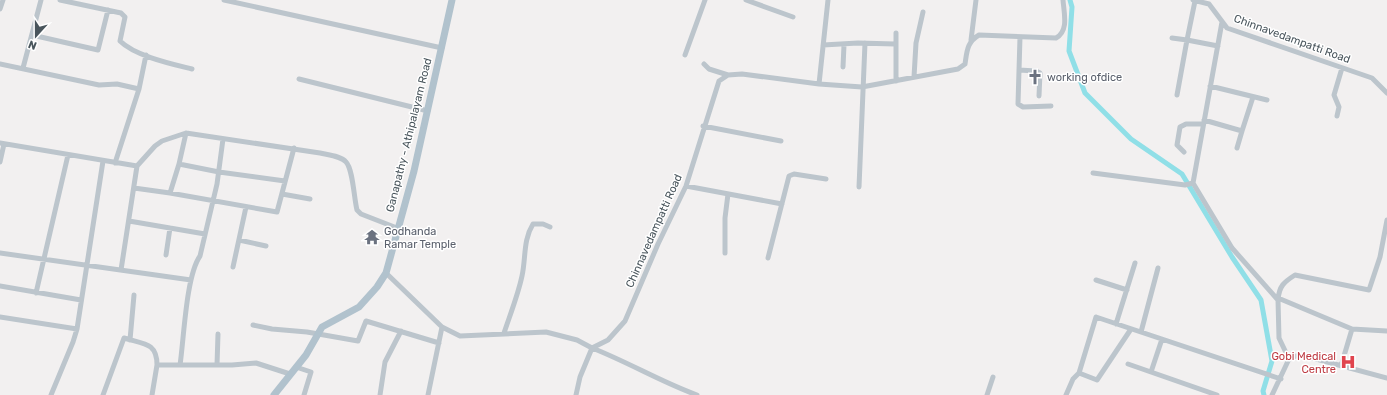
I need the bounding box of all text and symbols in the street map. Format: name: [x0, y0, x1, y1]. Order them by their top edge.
street label: Chinnavedampatti Road: [1232, 12, 1352, 66]
north arrow: [16, 16, 56, 56]
text: N: [26, 37, 39, 52]
street label: Ganapathy - Athipalayam Road: [384, 57, 434, 213]
church icon: working ofdice: [1026, 68, 1044, 86]
place label: working ofdice: [1047, 71, 1122, 84]
street label: Chinnavedampatti Road: [623, 172, 685, 290]
place label: Godhanda Ramar Temple: [384, 225, 456, 251]
temple icon: Godhanda Ramar Temple: [363, 228, 381, 246]
place label: Gobi Medical Centre: [1271, 350, 1336, 376]
hospital icon: Gobi Medical Centre: [1339, 353, 1357, 371]

